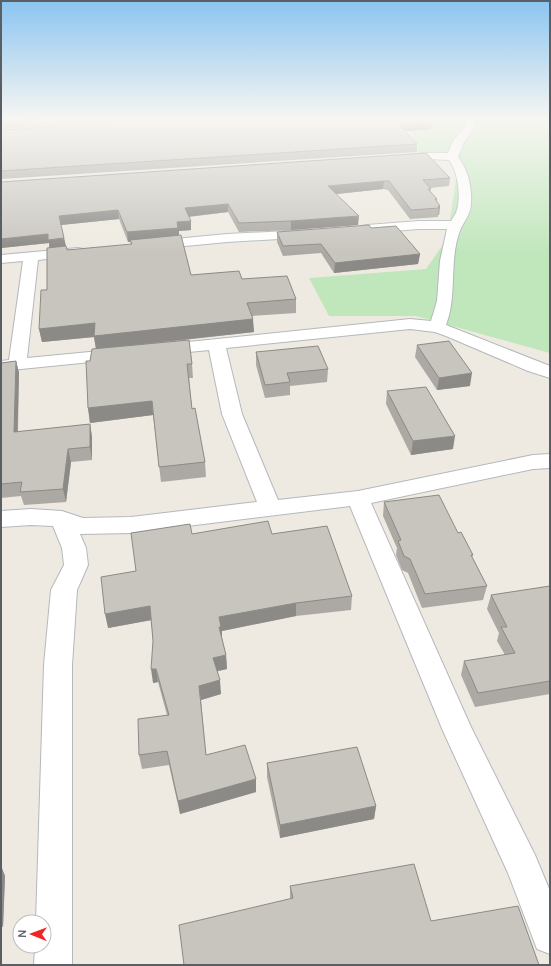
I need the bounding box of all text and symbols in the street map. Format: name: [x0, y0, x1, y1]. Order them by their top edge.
north arrow: [12, 914, 52, 954]
text: N: [14, 930, 29, 938]

